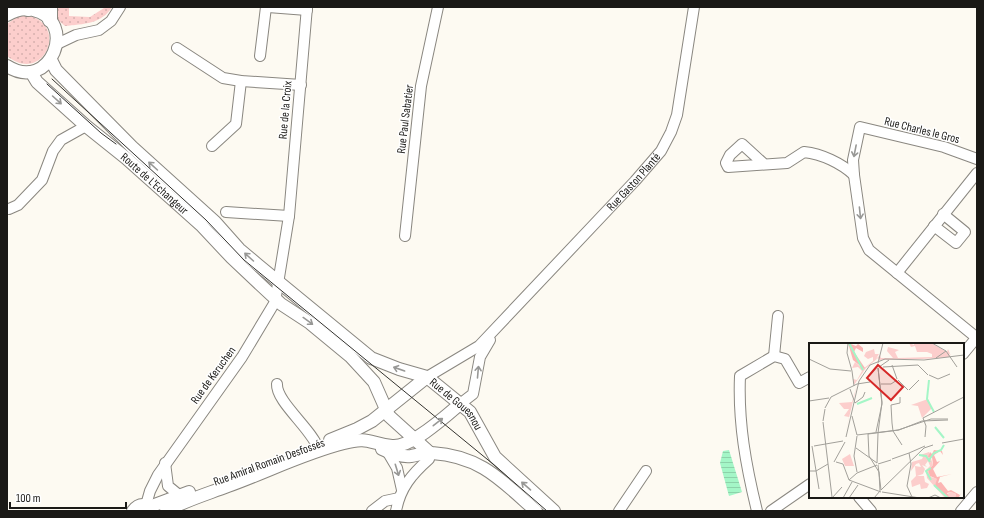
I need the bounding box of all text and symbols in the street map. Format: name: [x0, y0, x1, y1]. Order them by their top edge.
street label: Rue de la Croix: [275, 80, 296, 140]
street label: Rue Paul Sabatier: [394, 83, 417, 154]
one-way arrow: [52, 96, 62, 105]
street label: Rue Charles le Gros: [883, 114, 961, 147]
one-way arrow: [851, 144, 859, 157]
street label: Route de L'Echangeur: [117, 150, 192, 218]
street label: Rue Gaston Planté: [604, 150, 664, 214]
one-way arrow: [148, 162, 159, 171]
one-way arrow: [856, 206, 864, 219]
one-way arrow: [244, 253, 254, 262]
one-way arrow: [302, 317, 313, 325]
inset map: [809, 343, 964, 498]
street label: Rue de Keruchen: [188, 344, 239, 407]
one-way arrow: [393, 364, 405, 372]
one-way arrow: [474, 366, 481, 379]
street label: Rue de Gouesnou: [426, 375, 486, 433]
one-way arrow: [433, 417, 444, 426]
street label: Rue Amiral Romain Desfossés: [211, 435, 327, 490]
one-way arrow: [394, 463, 401, 476]
one-way arrow: [521, 482, 531, 491]
scale bar: [10, 484, 126, 510]
text: 100 m: [16, 491, 41, 506]

